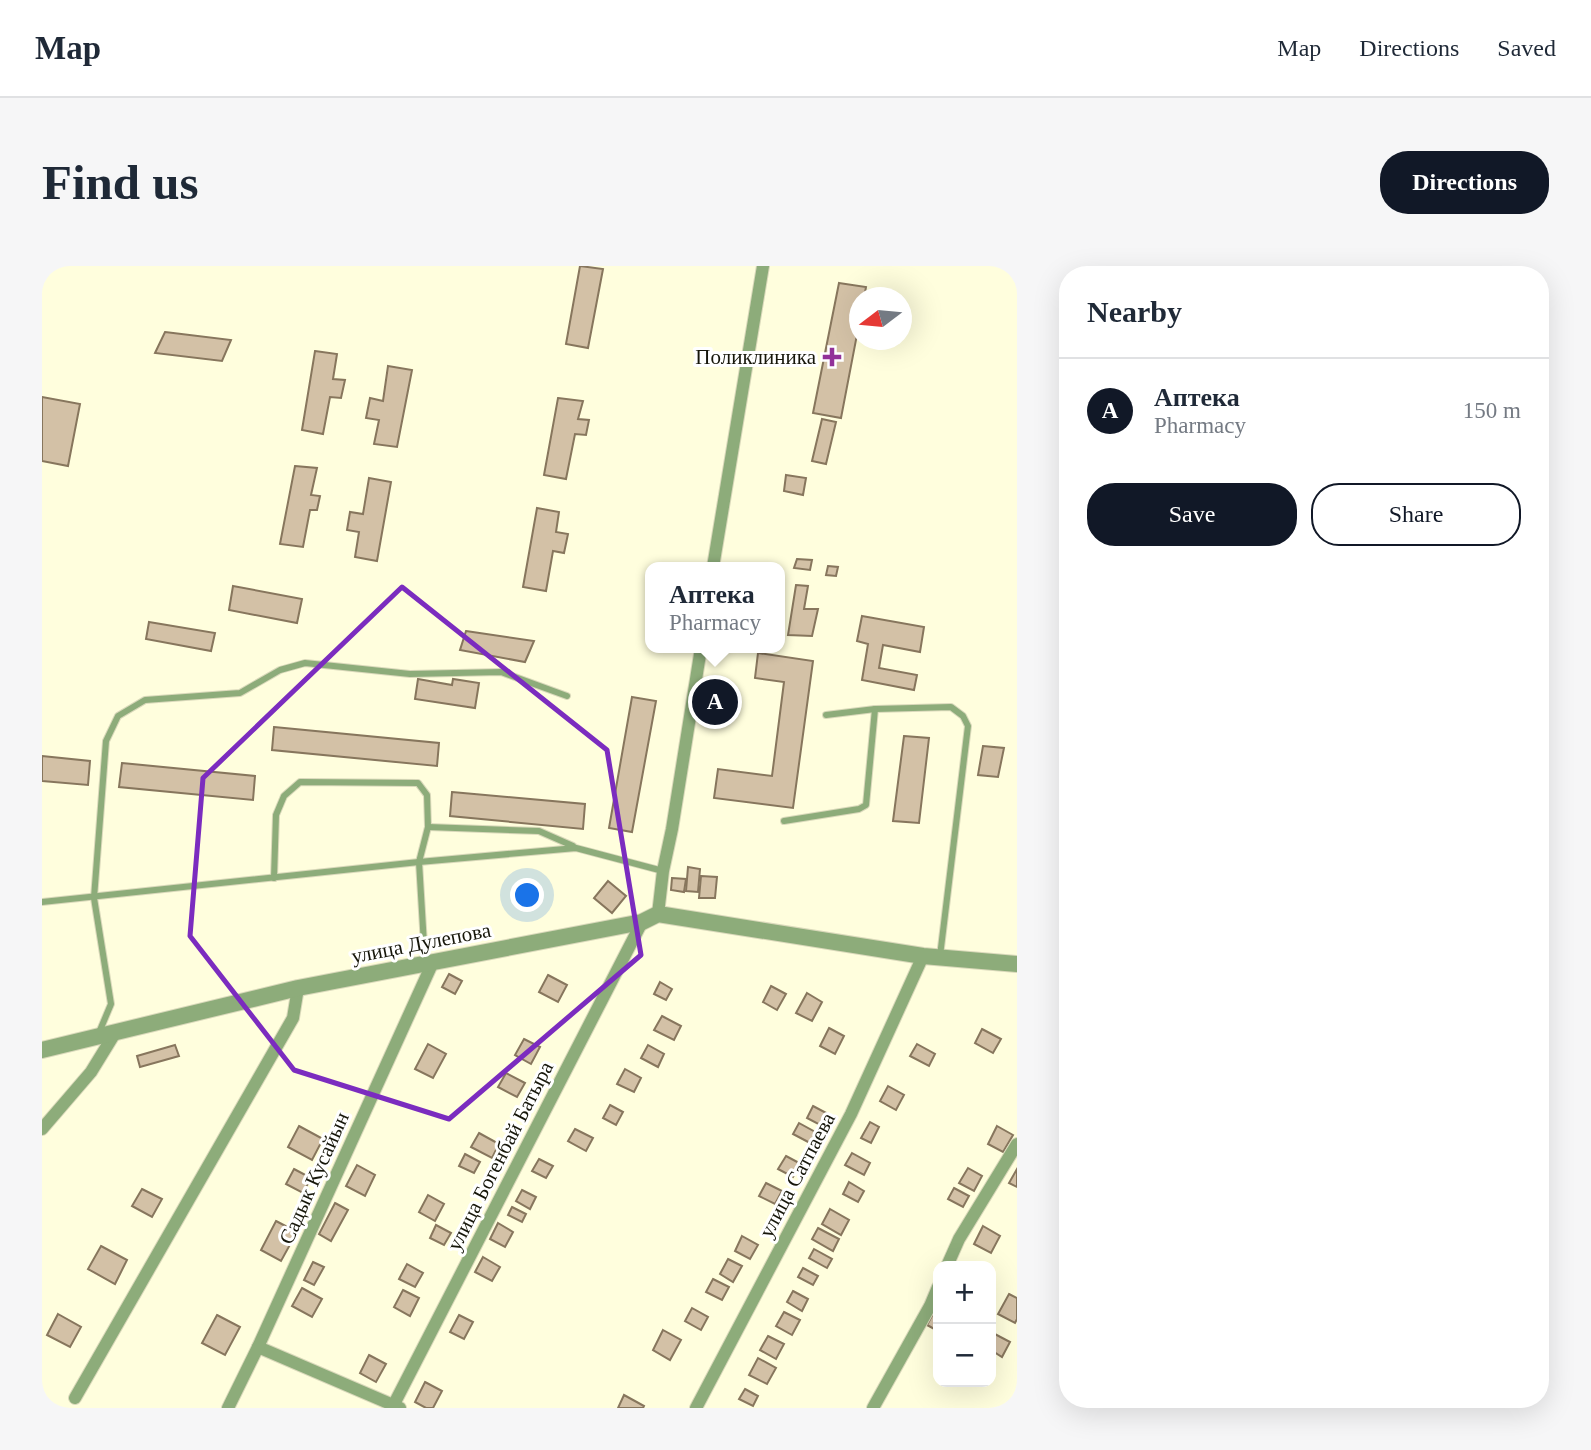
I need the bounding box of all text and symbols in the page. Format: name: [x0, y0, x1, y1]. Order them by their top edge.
text: Map: [35, 30, 101, 66]
text: Map: [1277, 35, 1321, 61]
text: Directions: [1359, 35, 1459, 61]
text: Saved: [1497, 35, 1556, 61]
button: Directions: [1380, 151, 1549, 214]
text: Find us: [42, 155, 199, 210]
north arrow: [849, 287, 912, 350]
text: Nearby: [1087, 295, 1182, 328]
place label: Поликлиника: [695, 345, 817, 369]
marker: Поликлиника: [822, 347, 842, 367]
text: Аптека: [1154, 383, 1240, 412]
text: A: [1102, 398, 1118, 423]
text: 150 m: [1463, 398, 1521, 423]
text: Pharmacy: [1154, 413, 1246, 438]
button: Save: [1087, 483, 1297, 546]
button: Share: [1311, 483, 1521, 546]
popup: [645, 562, 785, 653]
text: Аптека: [669, 580, 755, 609]
text: Pharmacy: [669, 610, 761, 635]
pin: A: [692, 676, 738, 728]
your location: [510, 878, 544, 912]
street label: улица Дулепова: [349, 918, 493, 968]
street label: улица Богенбай Батыра: [442, 1057, 558, 1255]
street label: Садык Кусайын: [274, 1108, 354, 1248]
street label: улица Сатпаева: [754, 1108, 840, 1242]
map controls: [933, 1261, 996, 1387]
button: +: [933, 1261, 996, 1324]
button: −: [933, 1324, 996, 1387]

